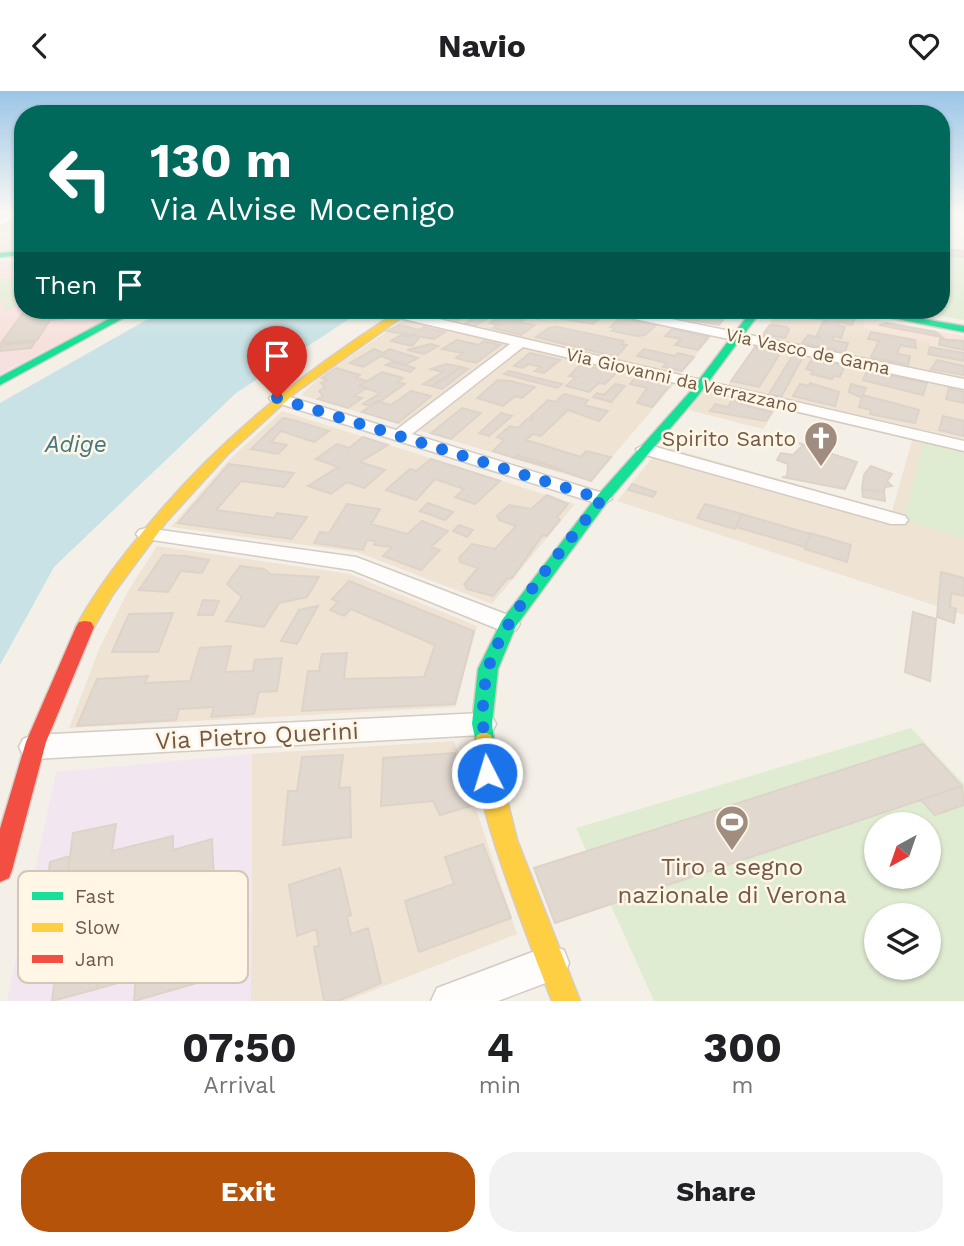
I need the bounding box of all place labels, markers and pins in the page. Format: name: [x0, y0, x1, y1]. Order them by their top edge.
pin: [247, 326, 307, 398]
church icon: Spirito Santo: [802, 419, 840, 468]
place label: Spirito Santo: [662, 426, 796, 451]
sports icon: Tiro a segno nazionale di Verona: [713, 803, 751, 852]
place label: Tiro a segno nazionale di Verona: [617, 853, 847, 909]

